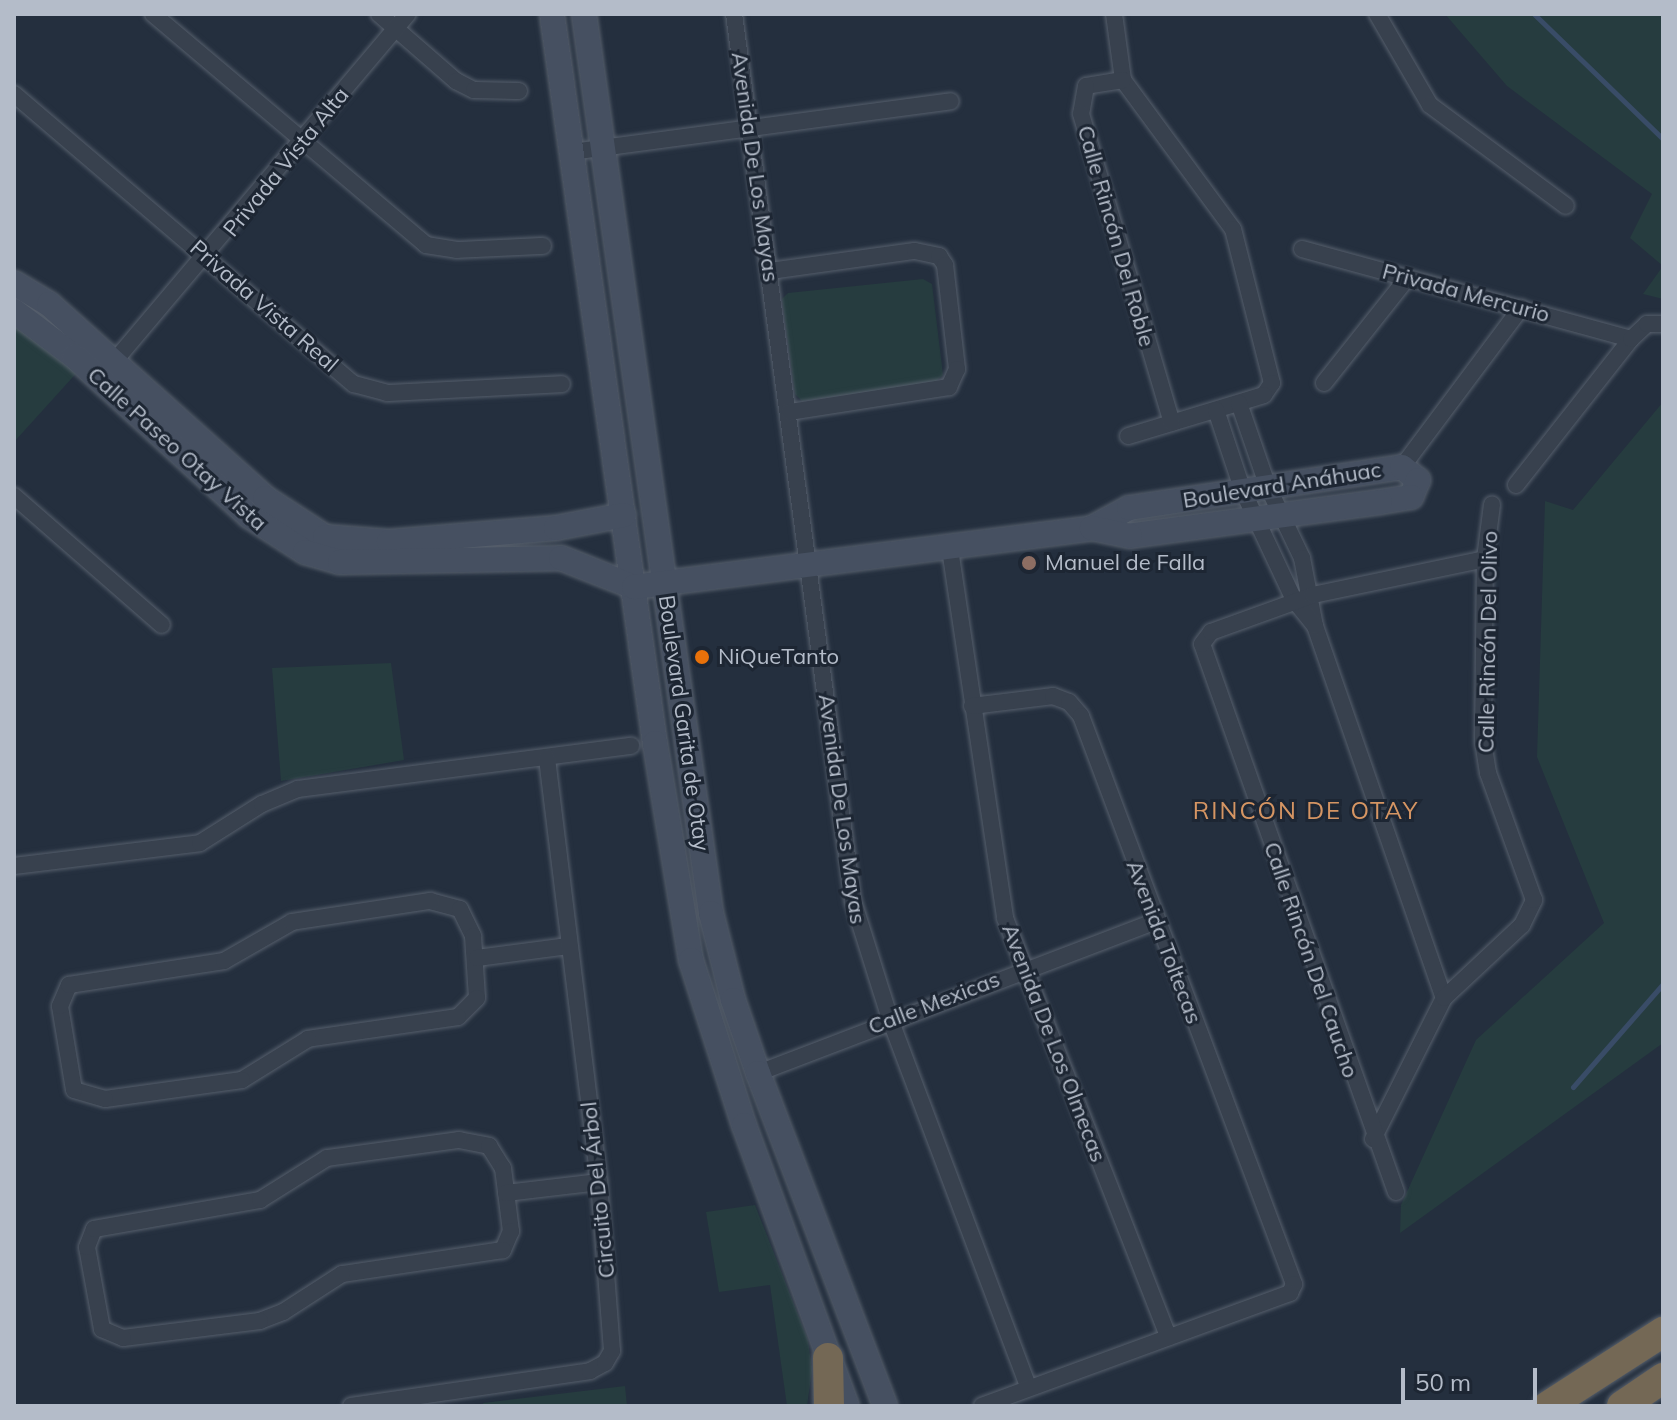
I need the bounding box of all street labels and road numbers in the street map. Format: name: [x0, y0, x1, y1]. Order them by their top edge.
street label: Avenida De Los Mayas: [726, 50, 784, 284]
street label: Privada Vista Alta: [218, 82, 354, 242]
street label: Calle Rincón Del Roble: [1072, 122, 1160, 350]
street label: Privada Vista Real: [185, 235, 343, 377]
street label: Privada Mercurio: [1379, 258, 1553, 328]
street label: Calle Paseo Otay Vista: [82, 362, 272, 536]
street label: Boulevard Anáhuac: [1181, 456, 1383, 514]
street label: Calle Rincón Del Olivo: [1473, 531, 1503, 753]
street label: Boulevard Garita de Otay: [653, 593, 715, 853]
street label: Avenida De Los Mayas: [813, 692, 871, 926]
street label: Calle Rincón Del Caucho: [1258, 839, 1364, 1081]
street label: Avenida Toltecas: [1121, 856, 1207, 1028]
street label: Avenida De Los Olmecas: [996, 920, 1112, 1166]
street label: Calle Mexicas: [865, 966, 1003, 1040]
street label: Circuito Del Árbol: [576, 1100, 620, 1280]

